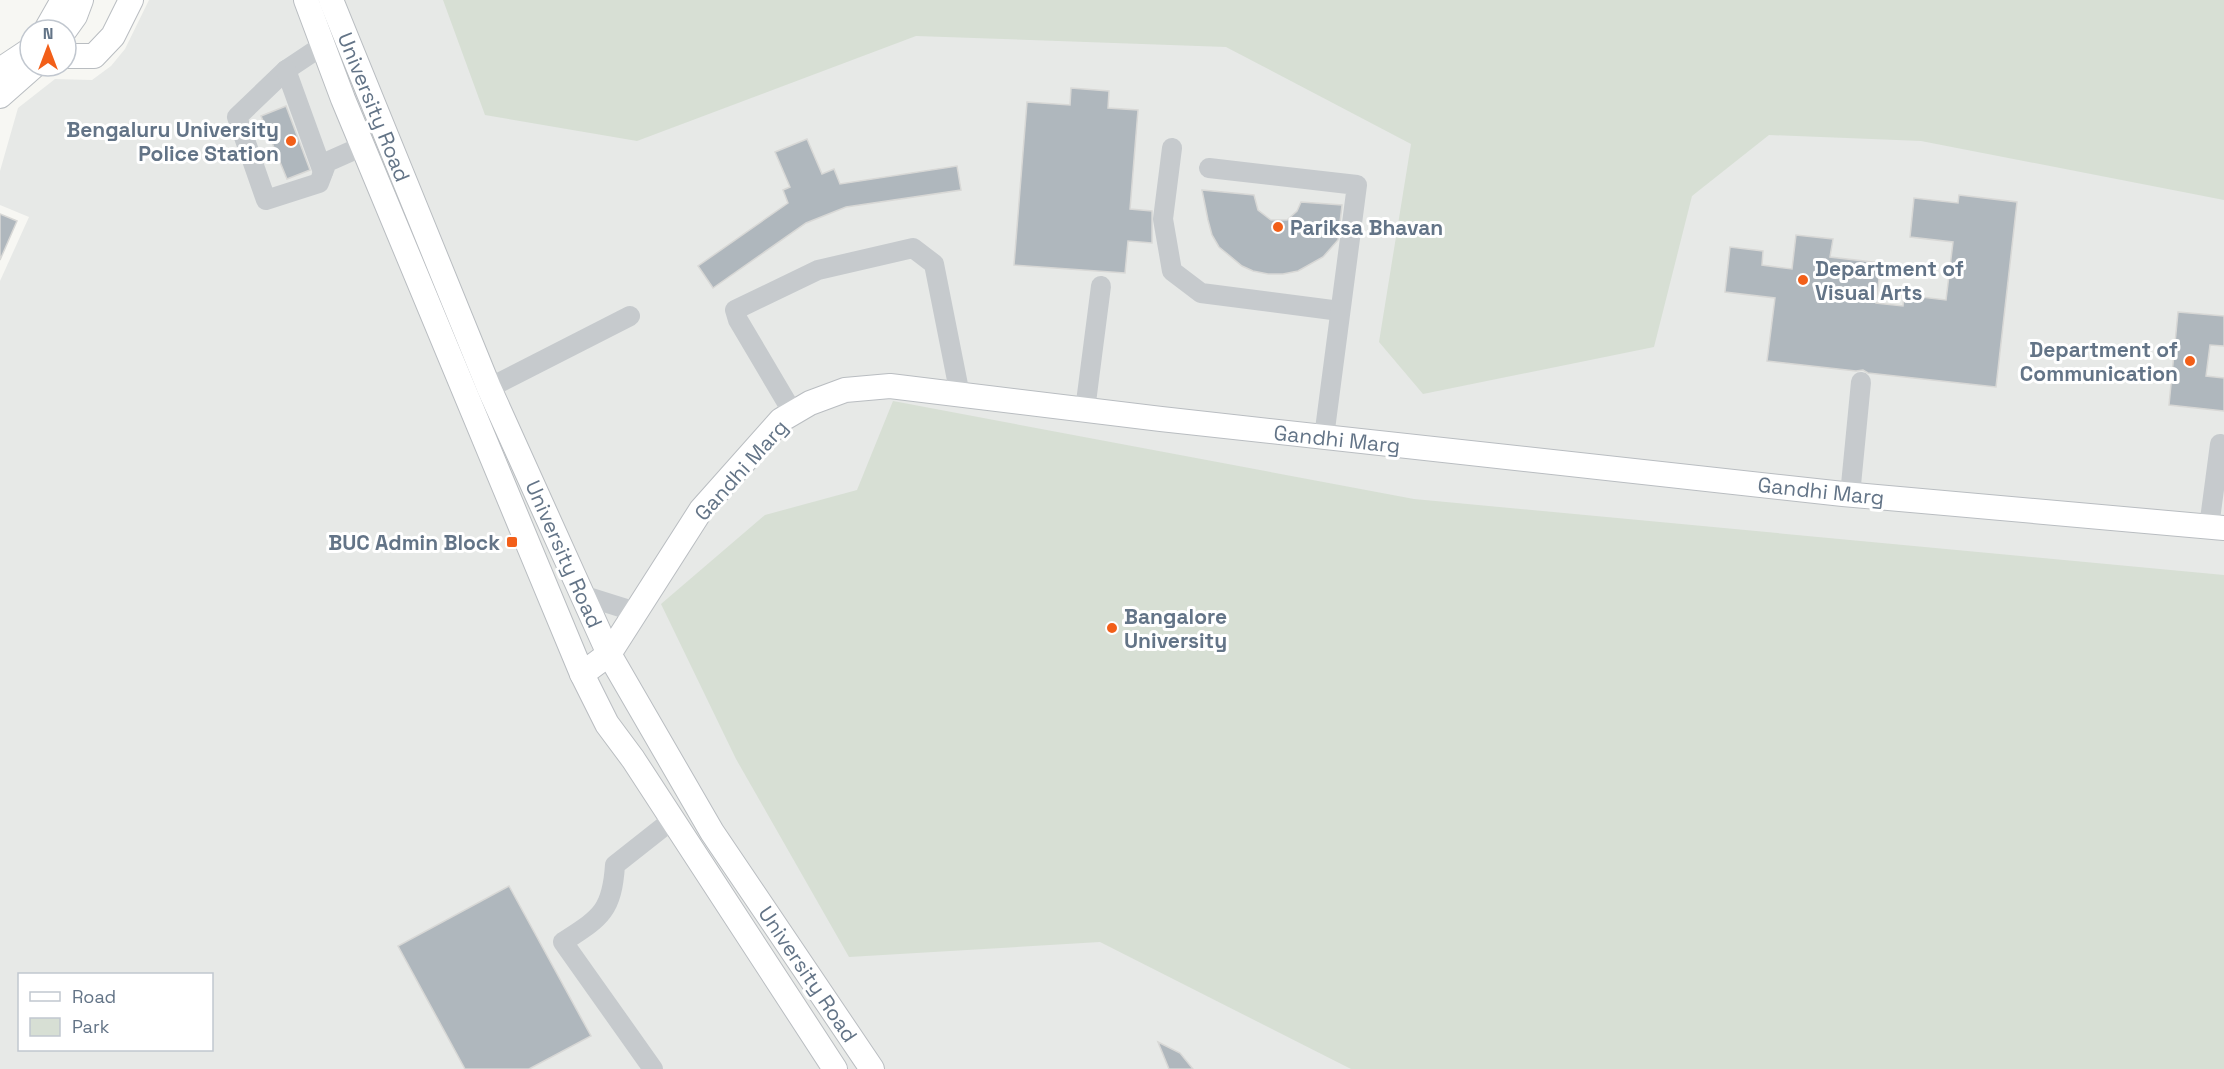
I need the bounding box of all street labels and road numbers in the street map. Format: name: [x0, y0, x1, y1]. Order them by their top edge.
street label: University Road: [332, 28, 416, 186]
street label: Gandhi Marg: [688, 414, 794, 526]
street label: Gandhi Marg: [1272, 419, 1402, 459]
street label: Gandhi Marg: [1756, 471, 1886, 511]
street label: University Road: [519, 476, 609, 632]
street label: University Road: [752, 901, 864, 1047]

